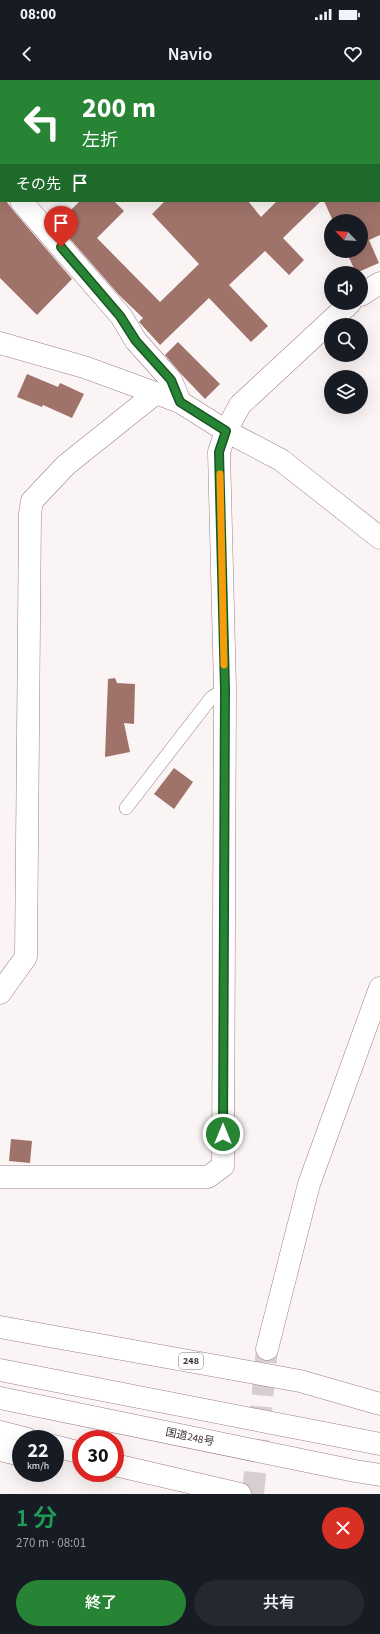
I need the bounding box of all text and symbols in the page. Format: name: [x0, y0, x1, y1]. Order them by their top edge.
text: 08:00: [20, 4, 56, 25]
text: Navio: [168, 42, 212, 67]
icon: back: [16, 43, 38, 65]
icon: heart: [342, 43, 364, 65]
text: 200 m: [82, 88, 156, 128]
icon: left: [16, 96, 68, 148]
text: 左折: [82, 128, 118, 153]
icon: arrive: [69, 172, 91, 194]
text: その先: [16, 174, 61, 195]
pin: [44, 206, 78, 247]
icon: arrive: [50, 212, 72, 234]
north arrow: [324, 214, 368, 258]
map controls: [324, 214, 368, 414]
button: sound: [324, 266, 368, 310]
button: search: [324, 318, 368, 362]
button: layers: [324, 370, 368, 414]
position arrow: [202, 1113, 244, 1155]
road number: 248: [179, 1353, 203, 1369]
street label: 国道248号: [164, 1425, 216, 1449]
speed limit sign: 30: [72, 1430, 124, 1482]
text: 22: [27, 1437, 49, 1465]
text: km/h: [27, 1459, 49, 1473]
text: 1 分: [16, 1501, 57, 1536]
button: close: [322, 1507, 364, 1549]
text: 270 m · 08:01: [16, 1534, 86, 1552]
button: 終了: [16, 1580, 186, 1626]
button: 共有: [194, 1580, 364, 1626]

